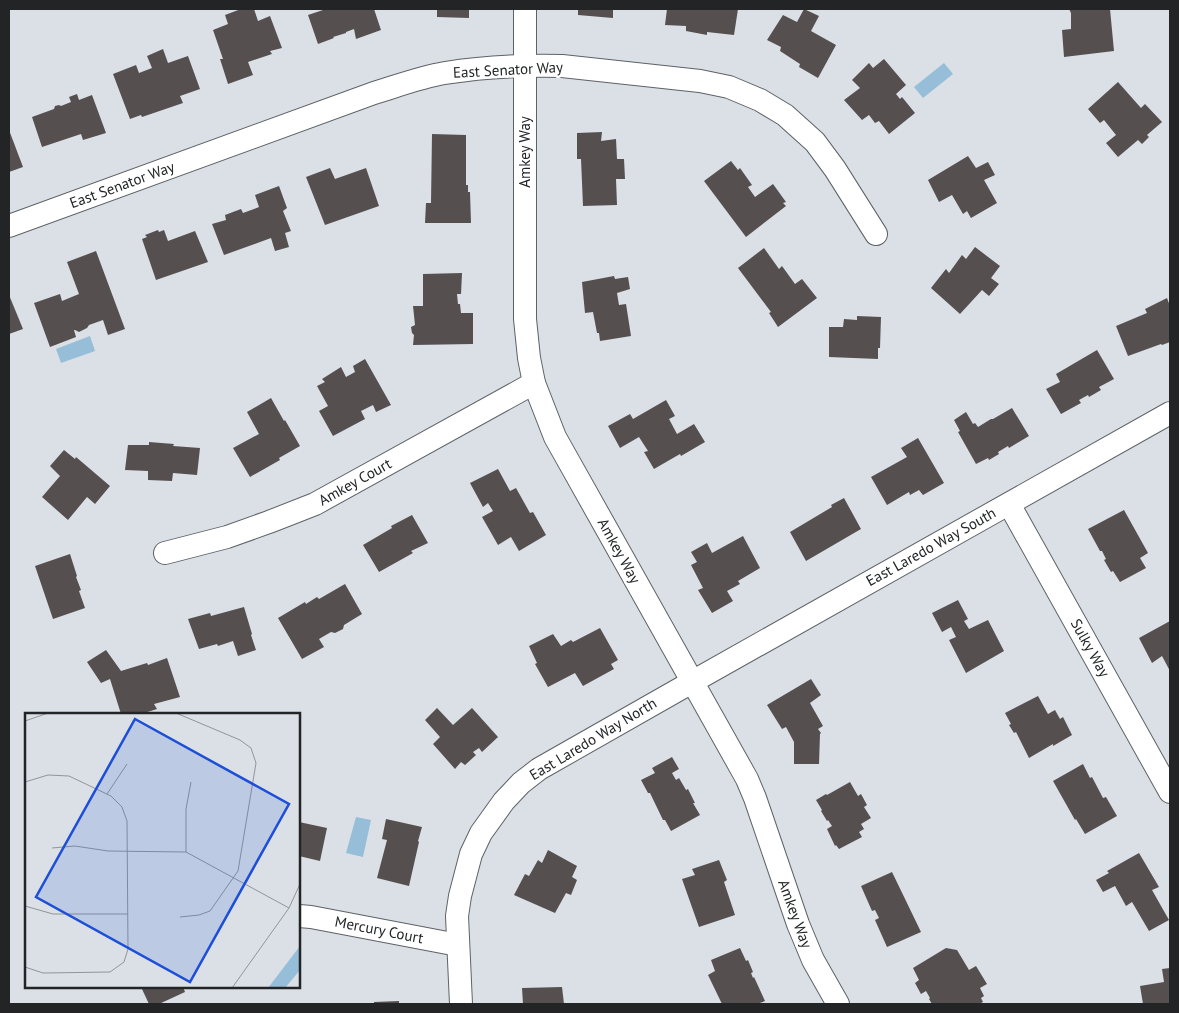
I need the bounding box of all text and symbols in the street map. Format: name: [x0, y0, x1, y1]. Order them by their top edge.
street label: East Senator Way: [452, 57, 563, 82]
street label: Amkey Way: [515, 116, 534, 188]
street label: East Senator Way: [67, 157, 177, 212]
street label: Amkey Court: [315, 454, 395, 509]
street label: East Laredo Way South: [863, 503, 999, 590]
street label: Amkey Way: [594, 515, 645, 587]
street label: Sulky Way: [1067, 615, 1114, 680]
street label: East Laredo Way North: [526, 693, 660, 784]
inset map: [25, 713, 300, 988]
street label: Amkey Way: [774, 877, 817, 951]
street label: Mercury Court: [333, 912, 425, 947]

